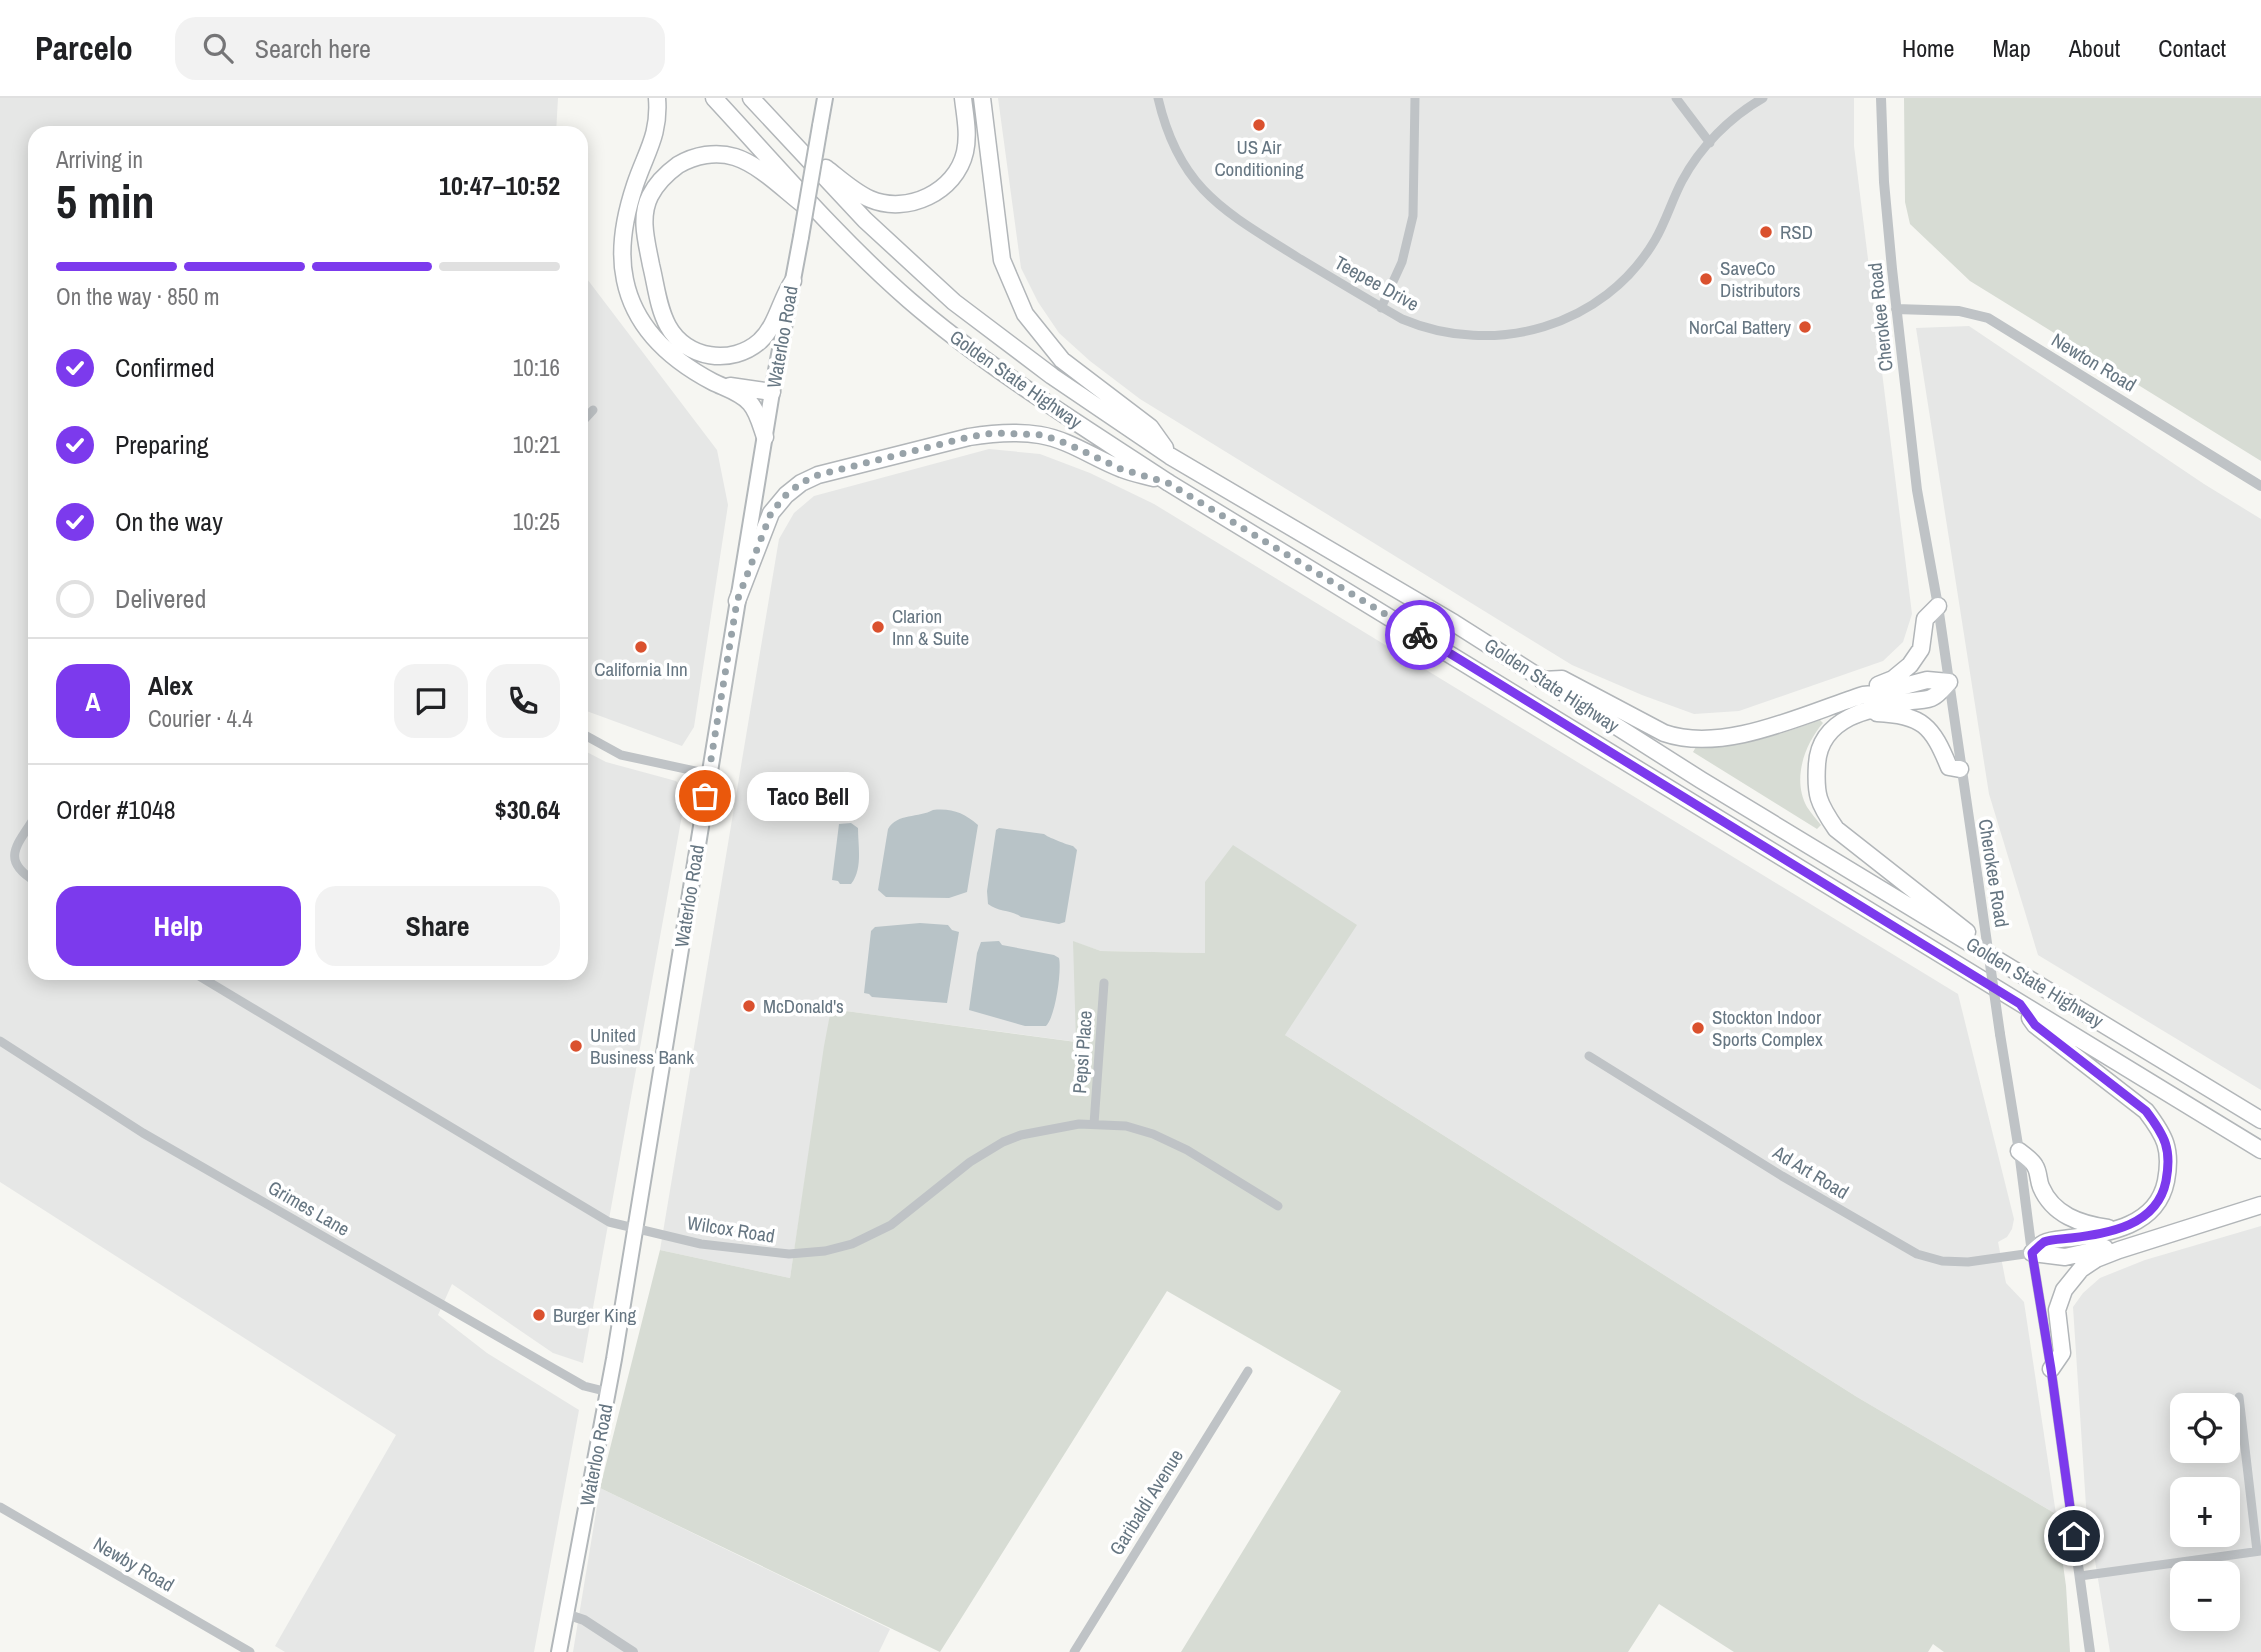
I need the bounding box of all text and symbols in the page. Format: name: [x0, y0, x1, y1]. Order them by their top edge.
search box: [175, 17, 665, 80]
text: Parcelo: [35, 26, 133, 70]
icon: search: [199, 29, 237, 67]
text: Search here: [255, 31, 371, 66]
text: Home: [1902, 32, 1954, 64]
text: Map: [1992, 32, 2031, 64]
text: About: [2069, 32, 2120, 64]
text: Contact: [2158, 32, 2226, 64]
marker: US Air Conditioning: [1251, 117, 1267, 133]
place label: US Air Conditioning: [1214, 134, 1304, 182]
text: Arriving in: [56, 144, 143, 175]
text: 10:47–10:52: [439, 168, 560, 203]
text: 5 min: [56, 170, 155, 232]
place label: RSD: [1780, 219, 1813, 245]
marker: RSD: [1758, 224, 1774, 240]
street label: Teepee Drive: [1330, 249, 1424, 317]
place label: SaveCo Distributors: [1720, 255, 1801, 303]
street label: Cherokee Road: [1861, 261, 1899, 373]
marker: SaveCo Distributors: [1698, 271, 1714, 287]
text: On the way · 850 m: [56, 281, 220, 312]
street label: Waterloo Road: [760, 284, 804, 390]
place label: NorCal Battery: [1689, 314, 1791, 340]
marker: NorCal Battery: [1797, 319, 1813, 335]
street label: Golden State Highway: [945, 324, 1087, 434]
street label: Newton Road: [2047, 327, 2141, 397]
icon: check: [56, 349, 94, 387]
text: Confirmed: [115, 350, 215, 385]
text: 10:16: [513, 352, 560, 383]
icon: check: [56, 426, 94, 464]
text: Preparing: [115, 427, 209, 462]
text: 10:21: [513, 429, 560, 460]
icon: check: [56, 503, 94, 541]
text: On the way: [115, 504, 223, 539]
text: 10:25: [513, 506, 560, 537]
text: Delivered: [115, 581, 206, 616]
courier: [1385, 600, 1455, 670]
place label: Clarion Inn & Suite: [892, 603, 969, 651]
icon: bike: [1401, 616, 1439, 654]
marker: Clarion Inn & Suite: [870, 619, 886, 635]
street label: Golden State Highway: [1480, 632, 1625, 738]
marker: California Inn: [633, 639, 649, 655]
place label: California Inn: [594, 656, 688, 682]
button: chat: [394, 664, 468, 738]
button: phone: [486, 664, 560, 738]
text: Alex: [148, 668, 193, 703]
text: A: [85, 684, 101, 719]
text: Courier · 4.4: [148, 703, 253, 734]
pin: [675, 766, 735, 826]
callout: Taco Bell: [747, 772, 870, 820]
icon: bag: [686, 777, 724, 815]
text: Taco Bell: [767, 781, 849, 812]
text: Order #1048: [56, 792, 176, 827]
text: $30.64: [495, 792, 560, 827]
street label: Cherokee Road: [1973, 817, 2015, 929]
street label: Waterloo Road: [668, 843, 710, 949]
button: Help: [56, 886, 301, 966]
button: Share: [315, 886, 560, 966]
street label: Golden State Highway: [1961, 931, 2109, 1033]
place label: McDonald's: [763, 993, 844, 1019]
marker: McDonald's: [741, 998, 757, 1014]
place label: Stockton Indoor Sports Complex: [1712, 1004, 1823, 1052]
street label: Pepsi Place: [1066, 1010, 1098, 1094]
marker: Stockton Indoor Sports Complex: [1690, 1020, 1706, 1036]
place label: United Business Bank: [590, 1022, 694, 1070]
marker: United Business Bank: [568, 1038, 584, 1054]
street label: Ad Art Road: [1767, 1139, 1854, 1205]
street label: Grimes Lane: [264, 1174, 354, 1242]
street label: Wilcox Road: [685, 1209, 777, 1249]
place label: Burger King: [553, 1302, 636, 1328]
marker: Burger King: [531, 1307, 547, 1323]
map controls: [2170, 1393, 2240, 1631]
button: locate: [2170, 1393, 2240, 1463]
street label: Waterloo Road: [573, 1402, 619, 1508]
street label: Garibaldi Avenue: [1103, 1444, 1189, 1560]
button: +: [2170, 1477, 2240, 1547]
pin: [2044, 1506, 2104, 1566]
icon: home: [2055, 1517, 2093, 1555]
street label: Newby Road: [89, 1530, 179, 1598]
button: −: [2170, 1561, 2240, 1631]

